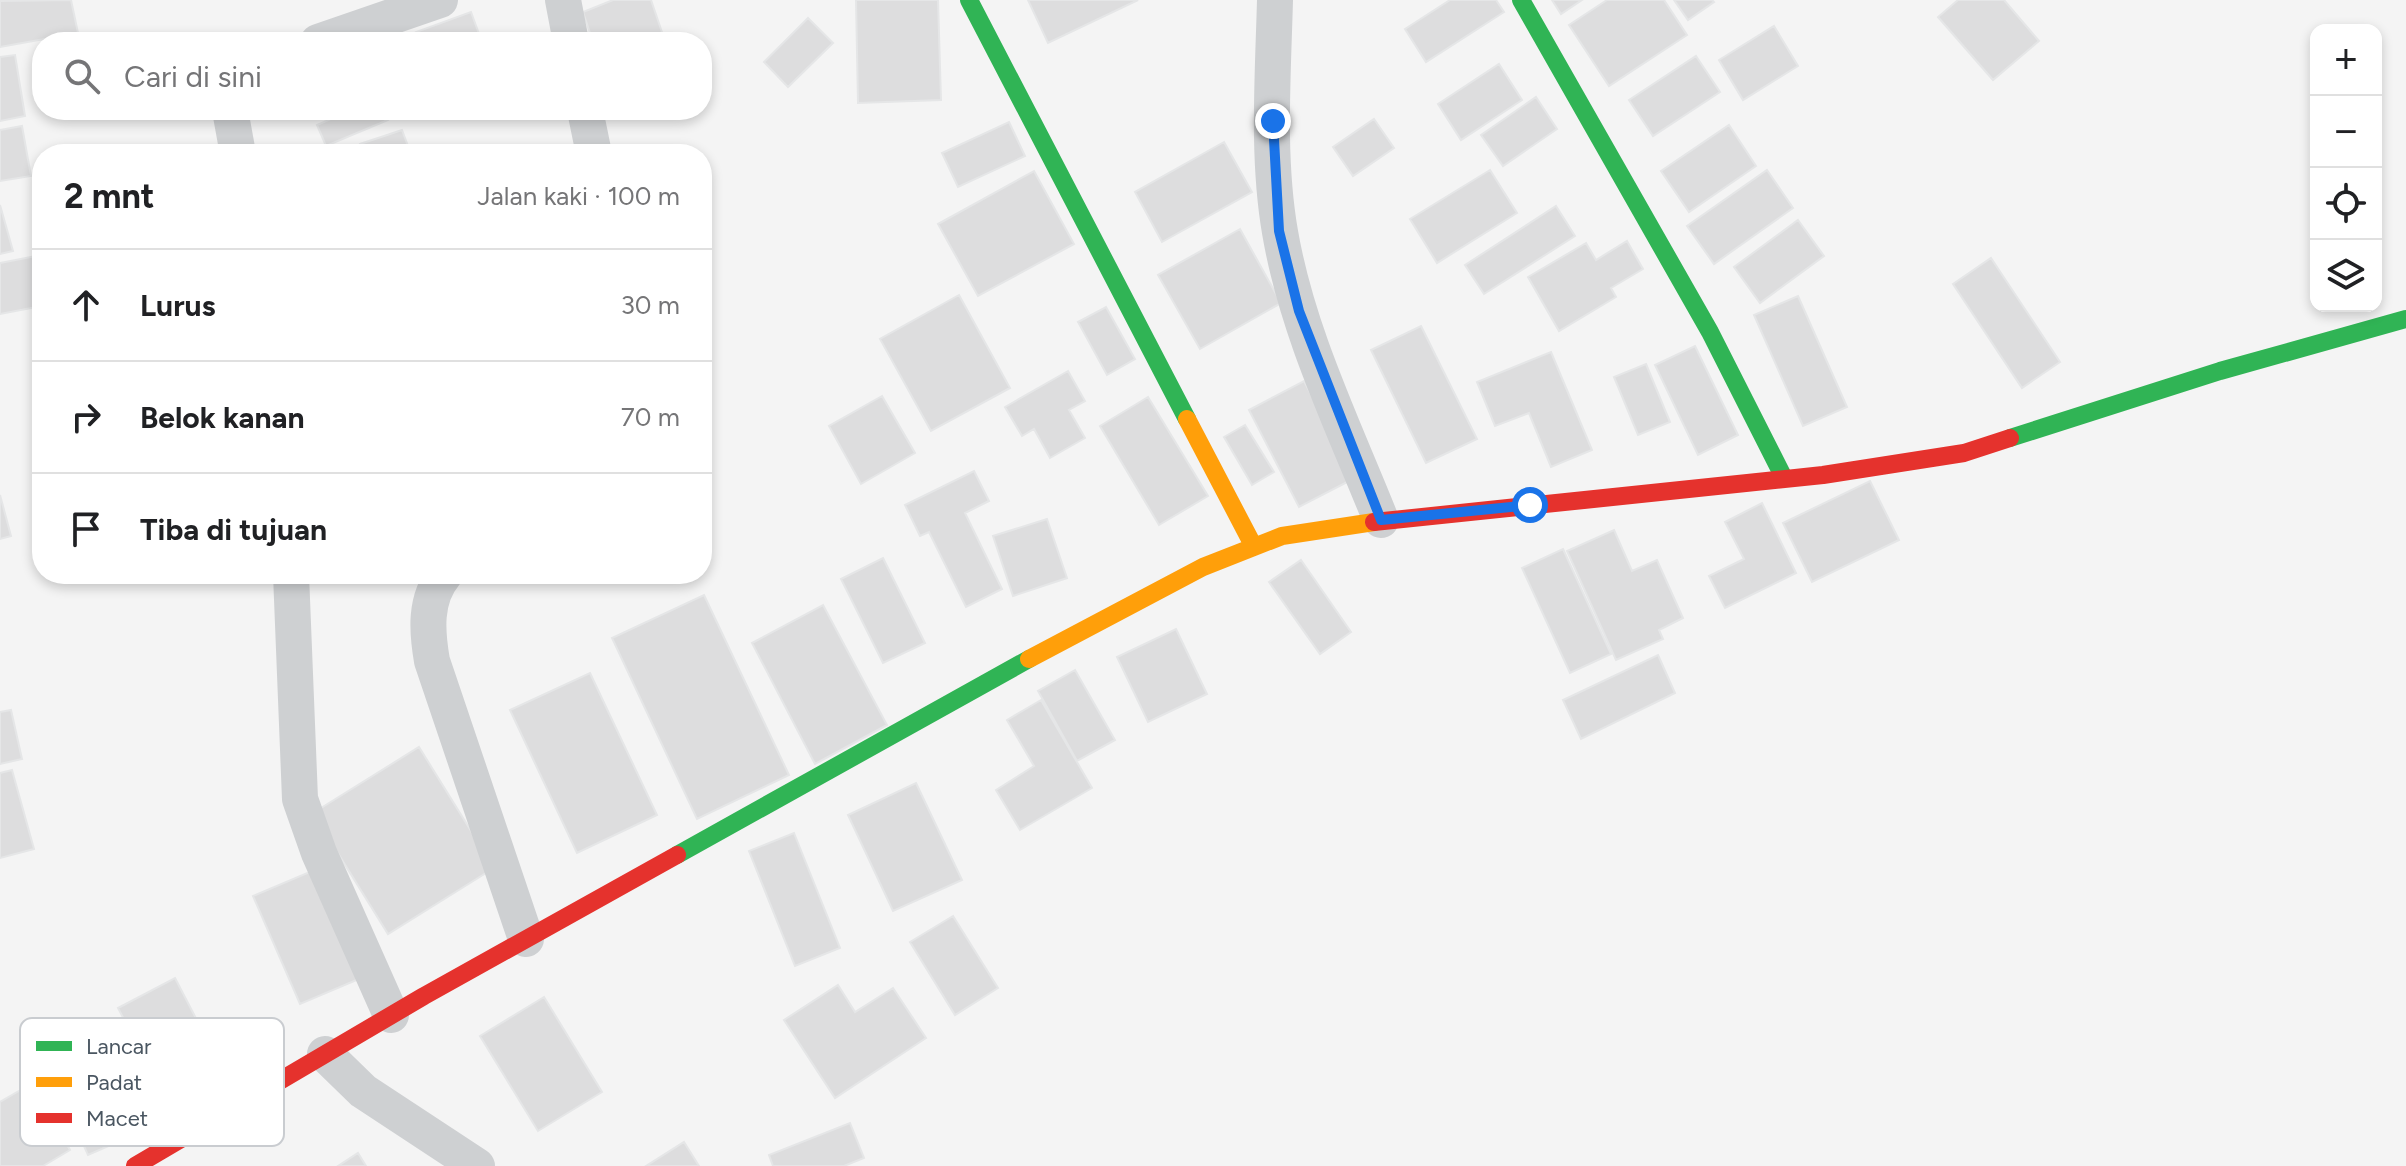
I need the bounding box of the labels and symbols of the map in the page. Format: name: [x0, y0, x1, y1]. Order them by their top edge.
route end: [1255, 103, 1291, 139]
route start: [1512, 487, 1548, 523]
legend: [20, 1018, 284, 1146]
text: Lancar: [86, 1033, 152, 1060]
text: Padat: [86, 1069, 142, 1096]
text: Macet: [86, 1105, 148, 1132]

